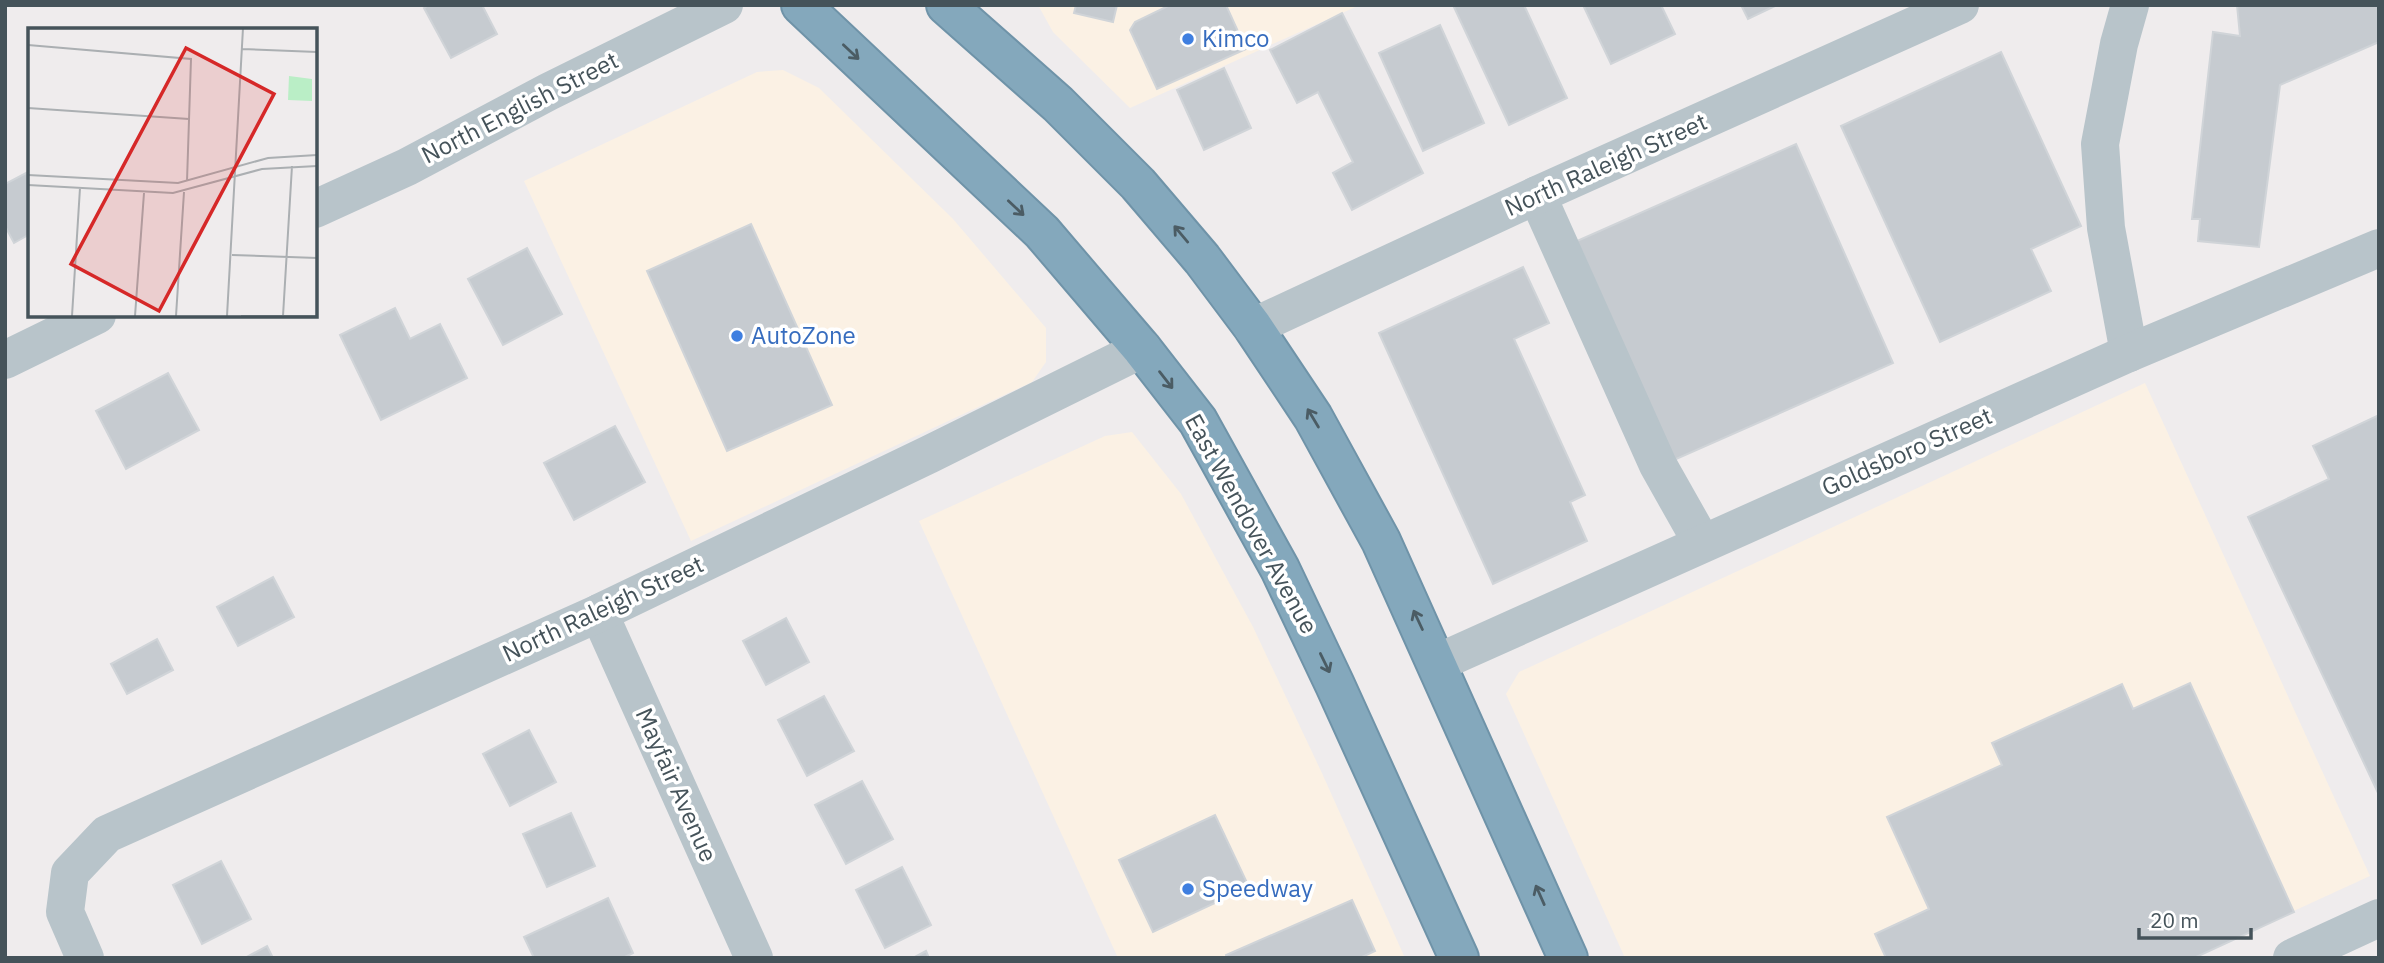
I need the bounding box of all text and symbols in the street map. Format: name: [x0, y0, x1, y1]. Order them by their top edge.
place label: Kimco: [1202, 22, 1270, 54]
inset map: [28, 28, 317, 317]
marker: Kimco: [1180, 31, 1196, 47]
street label: North English Street: [416, 44, 623, 171]
one-way arrow: [842, 44, 859, 61]
street label: North Raleigh Street: [1499, 105, 1712, 223]
one-way arrow: [1008, 200, 1025, 217]
one-way arrow: [1173, 225, 1189, 243]
place label: AutoZone: [751, 319, 856, 351]
marker: AutoZone: [729, 328, 745, 344]
one-way arrow: [1158, 370, 1173, 388]
street label: Goldsboro Street: [1816, 399, 1997, 503]
street label: East Wendover Avenue: [1178, 408, 1326, 639]
one-way arrow: [1306, 409, 1320, 429]
street label: North Raleigh Street: [497, 547, 708, 669]
one-way arrow: [1411, 610, 1424, 631]
one-way arrow: [1318, 652, 1332, 673]
street label: Mayfair Avenue: [629, 703, 725, 867]
place label: Speedway: [1202, 872, 1313, 904]
marker: Speedway: [1180, 881, 1196, 897]
one-way arrow: [1533, 885, 1546, 907]
scale bar: [2139, 897, 2251, 941]
text: 20 m: [2150, 906, 2199, 934]

